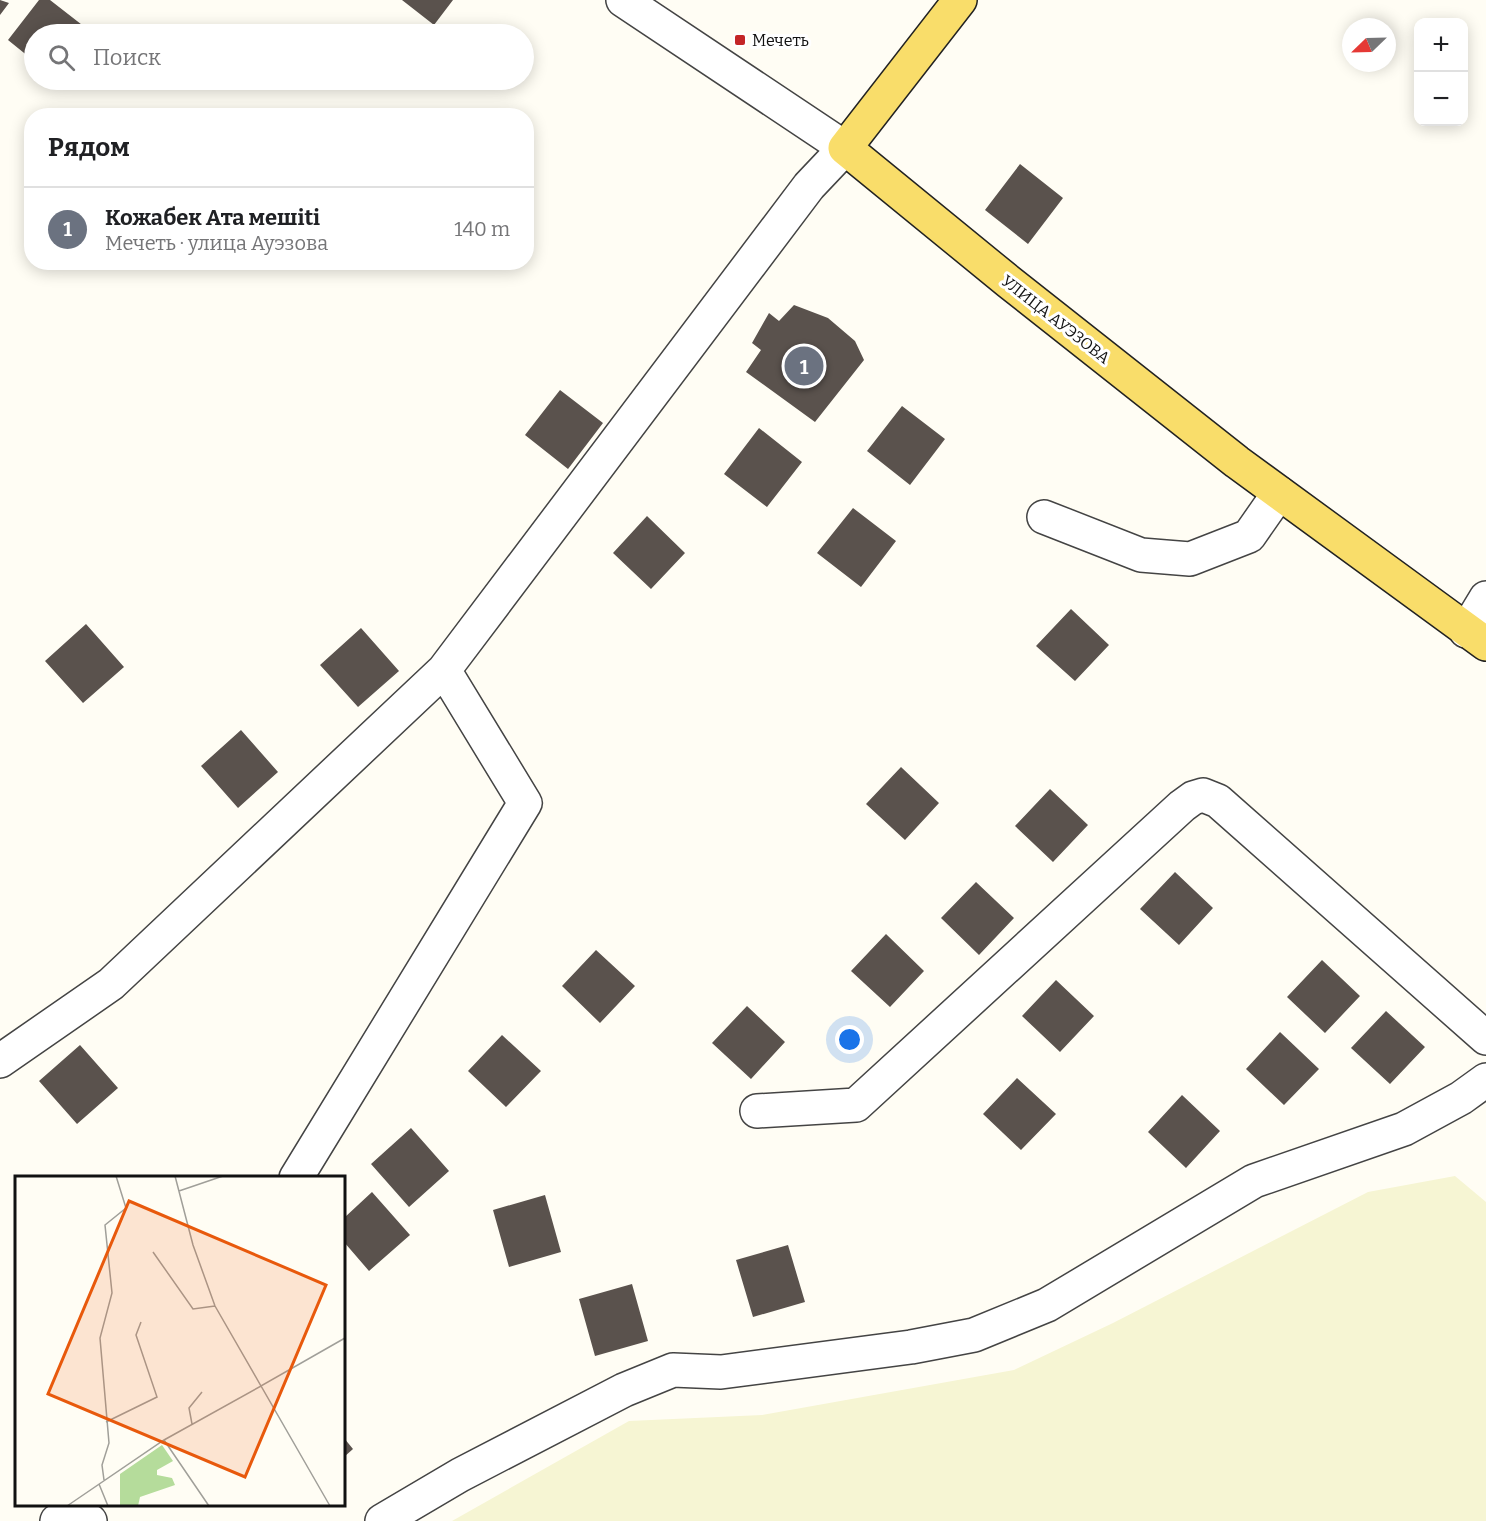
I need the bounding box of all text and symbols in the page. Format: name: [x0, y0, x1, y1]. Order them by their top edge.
north arrow: [1342, 18, 1396, 72]
map controls: [1414, 18, 1468, 126]
button: +: [1414, 18, 1468, 72]
search box: [24, 24, 534, 90]
place label: Мечеть: [752, 31, 809, 50]
marker: Мечеть: [733, 33, 747, 47]
icon: search: [45, 41, 78, 74]
text: Поиск: [93, 44, 161, 71]
button: −: [1414, 72, 1468, 126]
text: Рядом: [48, 132, 130, 163]
text: Кожабек Ата мешiti: [105, 204, 320, 231]
text: 1: [63, 217, 72, 241]
text: 140 m: [454, 217, 510, 241]
text: Мечеть · улица Ауэзова: [105, 231, 328, 255]
street label: УЛИЦА АУЭЗОВА: [998, 271, 1114, 368]
pin: 1: [784, 344, 824, 388]
your location: [835, 1025, 864, 1054]
inset map: [15, 1176, 345, 1506]

